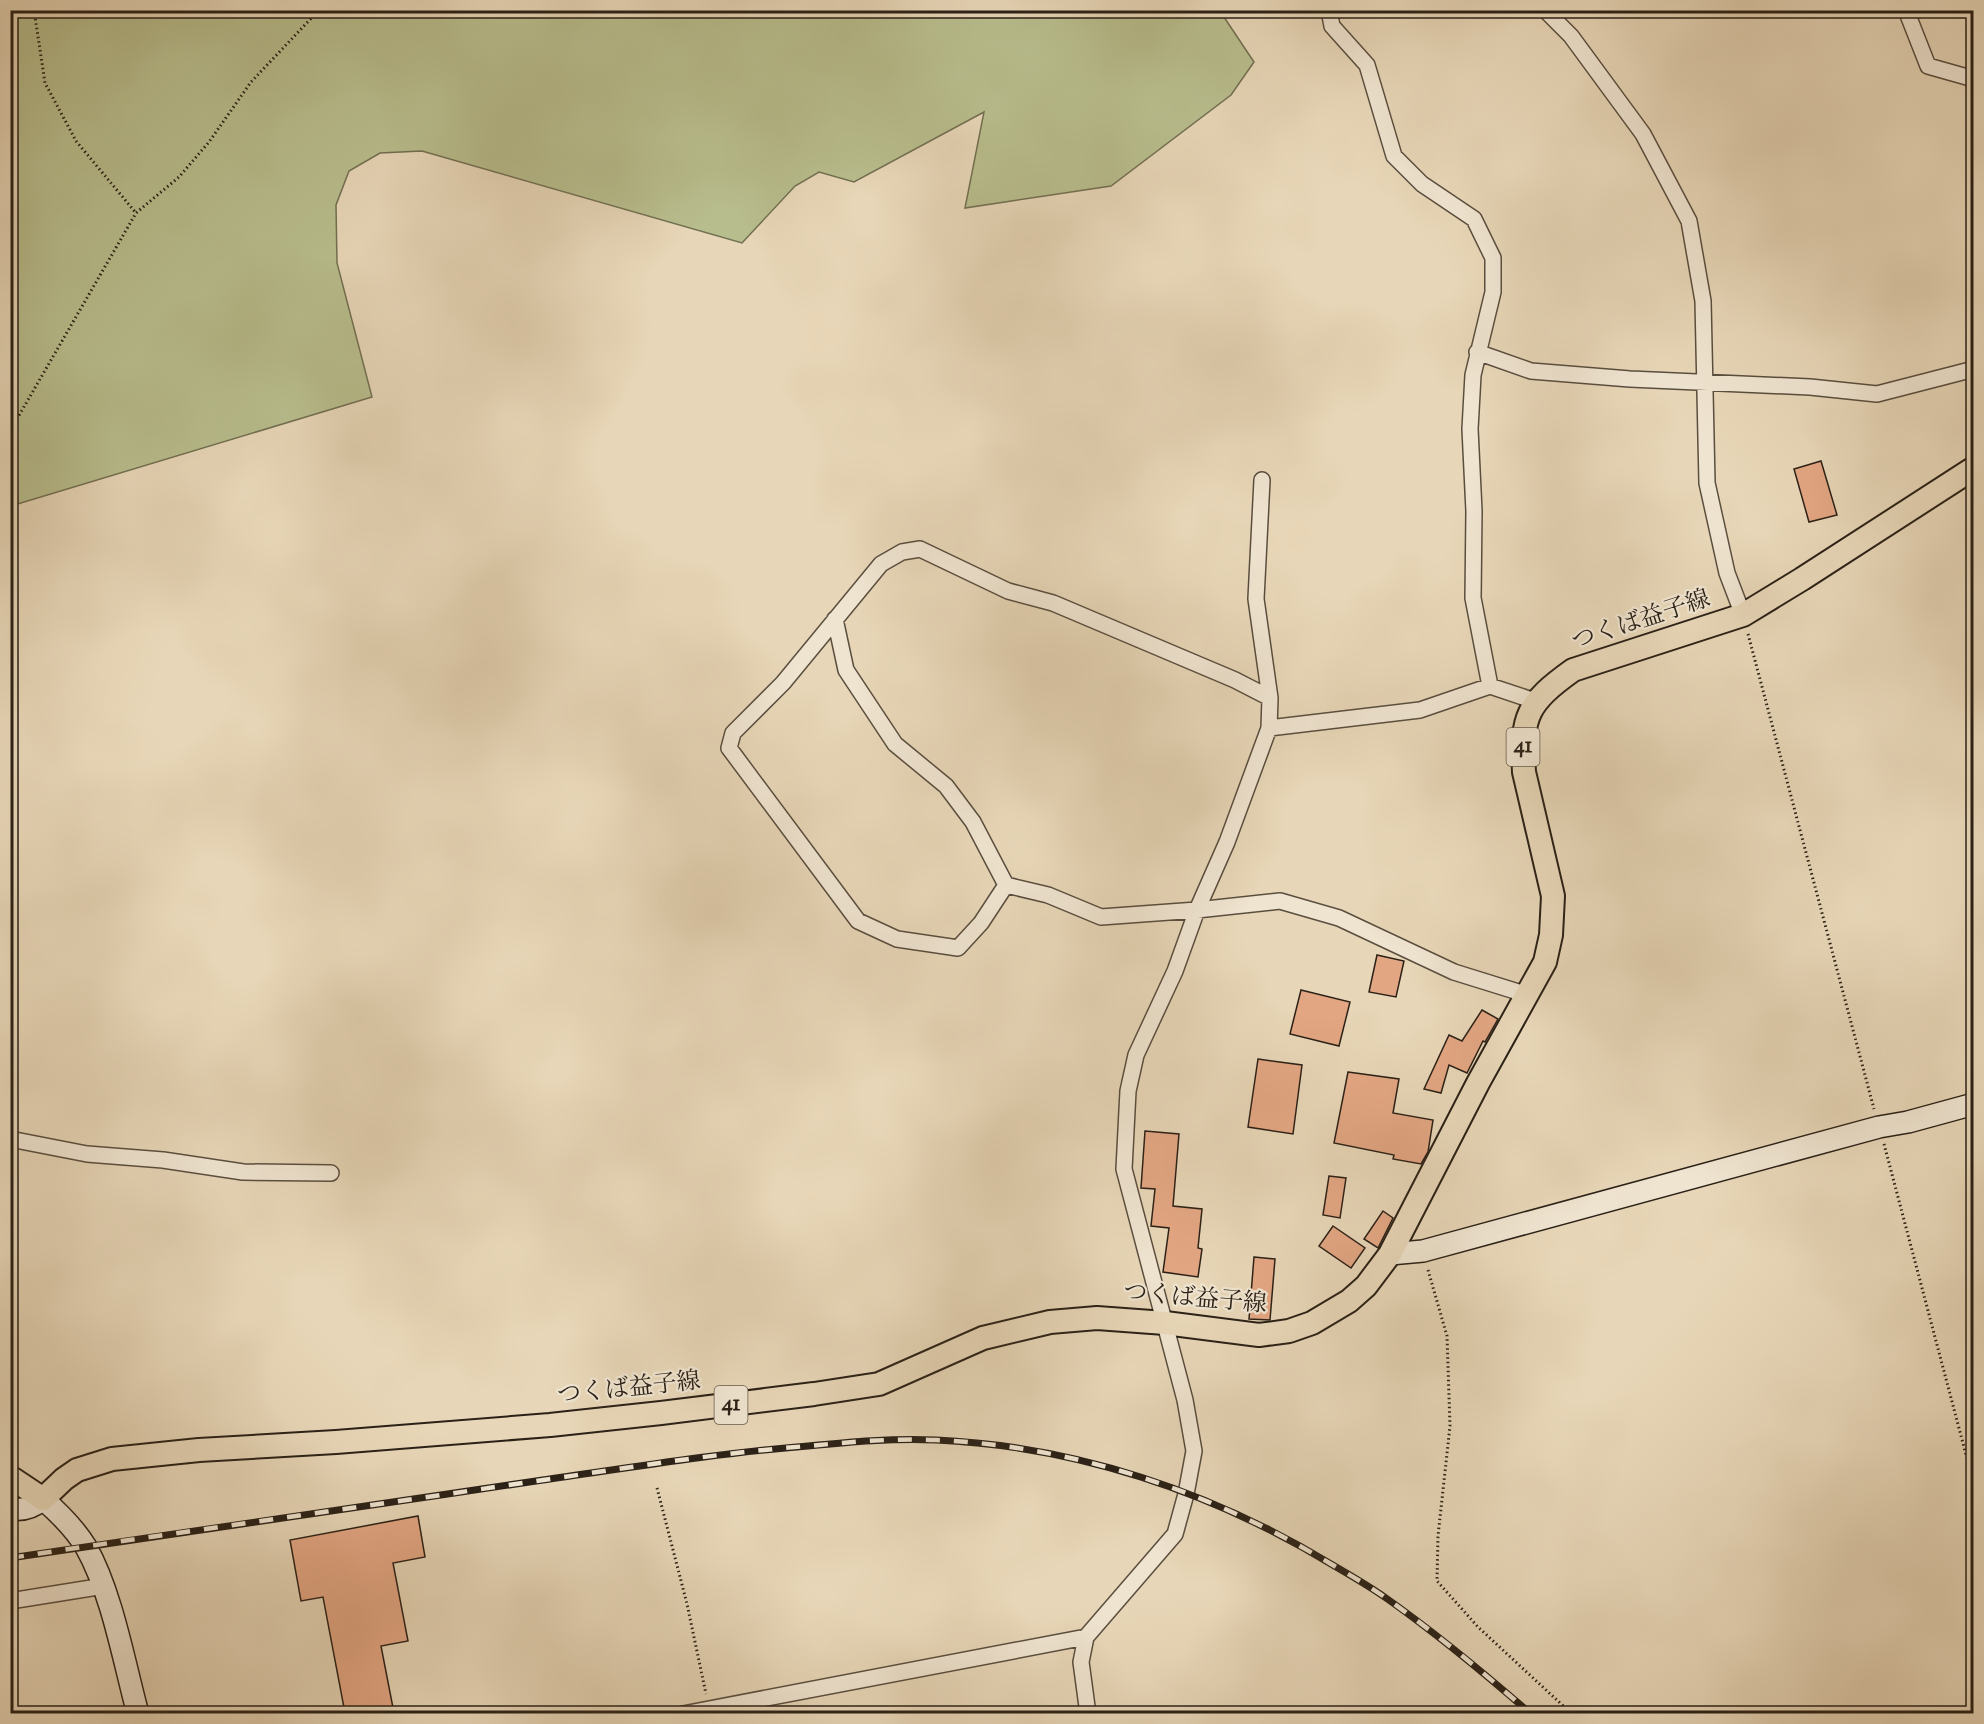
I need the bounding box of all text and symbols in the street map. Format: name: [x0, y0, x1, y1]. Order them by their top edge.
street label: つくば益子線: [1567, 583, 1715, 659]
road number: 41: [1506, 728, 1540, 766]
street label: つくば益子線: [1122, 1276, 1268, 1322]
street label: つくば益子線: [556, 1365, 702, 1413]
road number: 41: [714, 1386, 748, 1424]

